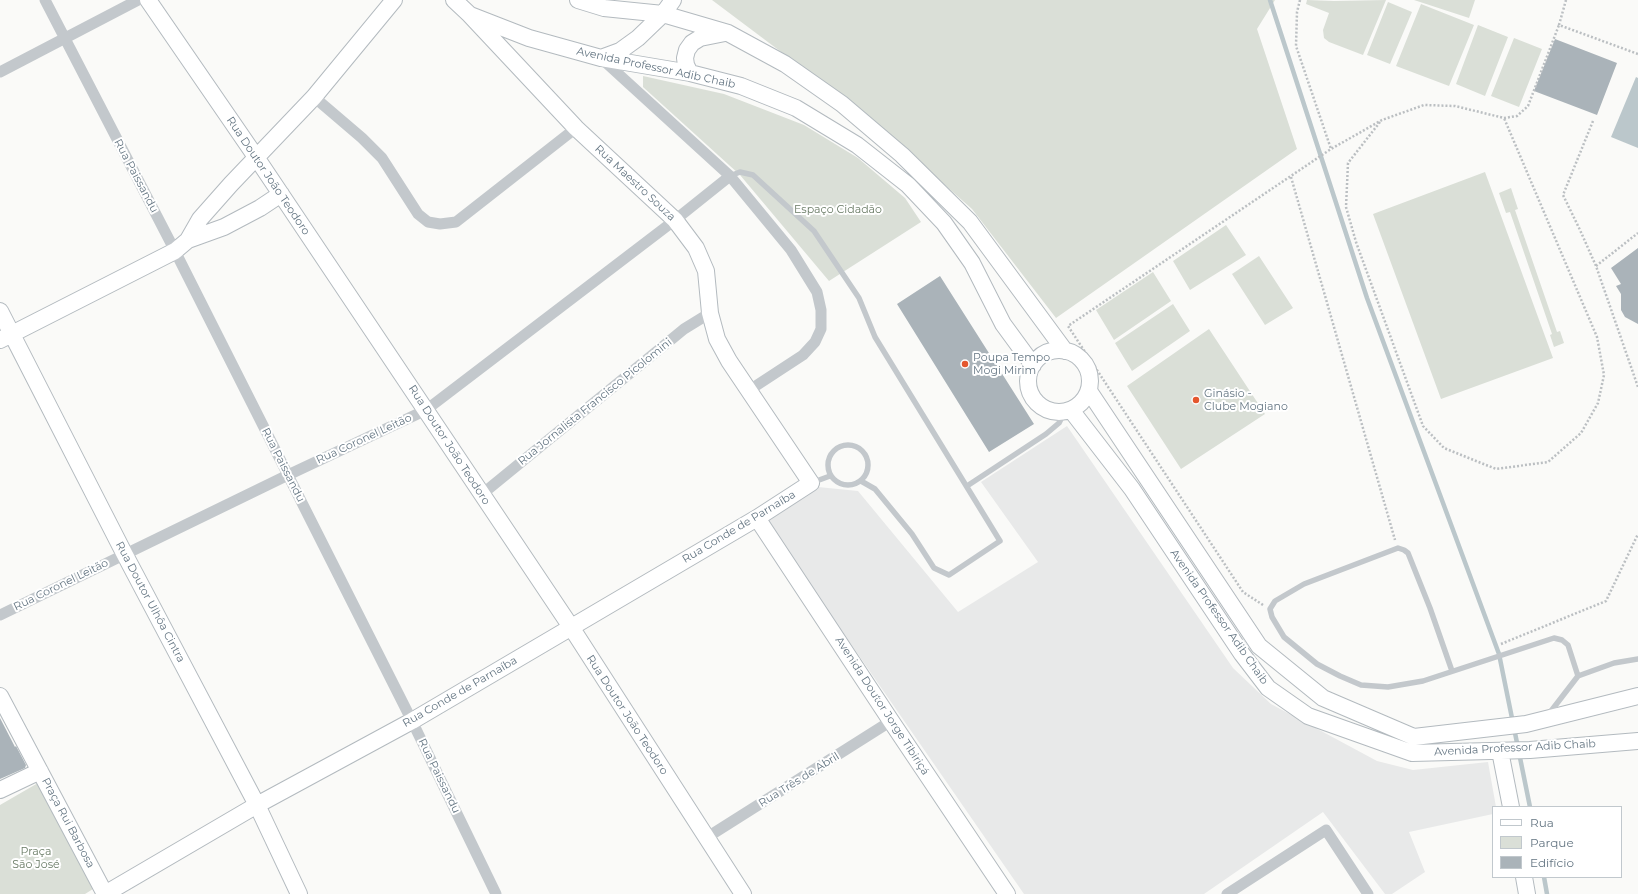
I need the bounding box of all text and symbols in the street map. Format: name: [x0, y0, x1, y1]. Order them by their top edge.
street label: Avenida Professor Adib Chaib: [575, 45, 737, 91]
street label: Rua Doutor João Teodoro: [223, 114, 313, 238]
street label: Rua Paissandu: [111, 137, 161, 215]
street label: Rua Maestro Souza: [592, 142, 678, 224]
park label: Espaço Cidadão: [794, 203, 882, 217]
street label: Rua Jornalista Francisco Picolomini: [515, 336, 675, 468]
place label: Poupa Tempo Mogi Mirim: [973, 351, 1050, 377]
marker: Poupa Tempo Mogi Mirim: [960, 359, 970, 369]
street label: Rua Doutor João Teodoro: [405, 383, 493, 507]
place label: Ginásio - Clube Mogiano: [1204, 387, 1288, 413]
marker: Ginásio - Clube Mogiano: [1191, 395, 1201, 405]
street label: Rua Coronel Leitão: [314, 411, 414, 467]
street label: Rua Paissandu: [259, 426, 307, 504]
street label: Rua Conde de Parnaíba: [680, 488, 798, 566]
street label: Rua Doutor Ulhôa Cintra: [112, 539, 188, 665]
street label: Avenida Professor Adib Chaib: [1167, 547, 1271, 687]
street label: Rua Coronel Leitão: [11, 556, 111, 614]
street label: Avenida Doutor Jorge Tibiriçá: [832, 634, 932, 778]
street label: Rua Doutor João Teodoro: [583, 653, 671, 777]
street label: Rua Conde de Parnaíba: [400, 654, 520, 730]
street label: Rua Paissandu: [415, 737, 463, 815]
street label: Avenida Professor Adib Chaib: [1434, 737, 1596, 759]
street label: Rua Três de Abril: [756, 750, 842, 810]
street label: Praça Rui Barbosa: [39, 776, 97, 870]
legend: [1492, 806, 1622, 878]
text: Rua: [1530, 815, 1554, 830]
text: Parque: [1530, 835, 1574, 850]
park label: Praça São José: [12, 845, 60, 871]
text: Edifício: [1530, 855, 1574, 870]

